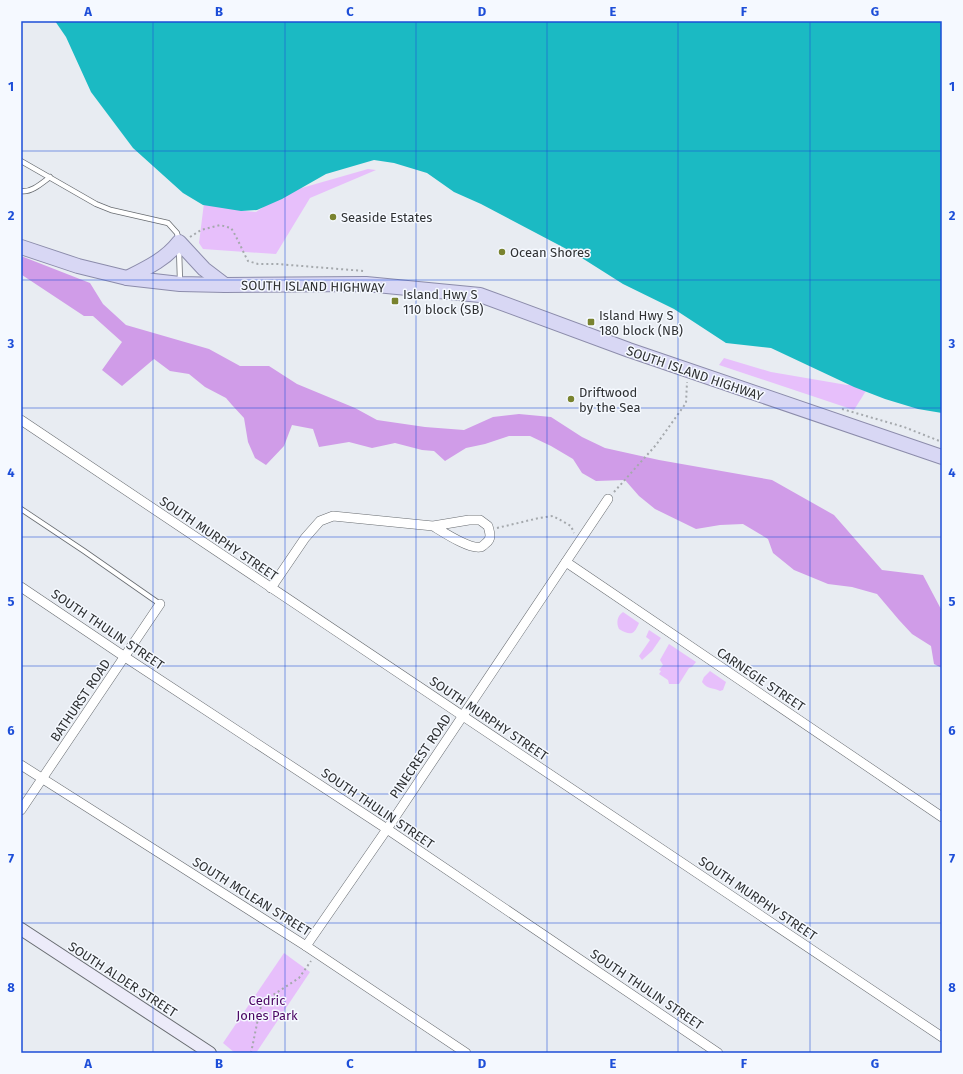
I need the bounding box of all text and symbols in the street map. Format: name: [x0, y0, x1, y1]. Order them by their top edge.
text: A: [83, 4, 92, 19]
text: B: [215, 4, 223, 19]
text: C: [346, 4, 354, 19]
text: D: [478, 4, 487, 19]
text: E: [610, 4, 617, 19]
text: F: [741, 4, 748, 19]
text: G: [871, 4, 879, 19]
text: 1: [8, 79, 14, 94]
text: 1: [949, 79, 955, 94]
text: 2: [8, 208, 15, 223]
text: 2: [949, 208, 956, 223]
place label: Seaside Estates: [341, 210, 432, 225]
marker: Seaside Estates: [328, 212, 338, 222]
place label: Ocean Shores: [510, 245, 590, 260]
marker: Ocean Shores: [497, 247, 507, 257]
street label: SOUTH ISLAND HIGHWAY: [241, 278, 386, 295]
place label: Island Hwy S 110 block (SB): [403, 287, 484, 317]
marker: Island Hwy S 110 block (SB): [390, 296, 400, 306]
place label: Island Hwy S 180 block (NB): [599, 308, 683, 338]
marker: Island Hwy S 180 block (NB): [586, 317, 596, 327]
text: 3: [7, 336, 15, 351]
text: 3: [948, 336, 956, 351]
street label: SOUTH ISLAND HIGHWAY: [624, 343, 766, 404]
place label: Driftwood by the Sea: [579, 385, 640, 415]
marker: Driftwood by the Sea: [566, 394, 576, 404]
text: 4: [7, 465, 15, 480]
text: 4: [948, 465, 956, 480]
street label: SOUTH MURPHY STREET: [157, 493, 281, 584]
street label: SOUTH THULIN STREET: [49, 586, 167, 673]
text: 5: [8, 594, 15, 609]
text: 5: [949, 594, 956, 609]
street label: CARNEGIE STREET: [714, 644, 808, 715]
street label: BATHURST ROAD: [47, 656, 113, 744]
street label: SOUTH MURPHY STREET: [427, 673, 551, 764]
street label: PINECREST ROAD: [387, 711, 454, 801]
text: 6: [7, 723, 15, 738]
text: 6: [948, 723, 956, 738]
street label: SOUTH THULIN STREET: [319, 765, 437, 852]
text: 7: [8, 851, 14, 866]
text: 7: [949, 851, 955, 866]
street label: SOUTH MURPHY STREET: [696, 853, 820, 944]
street label: SOUTH MCLEAN STREET: [190, 854, 314, 939]
street label: SOUTH ALDER STREET: [66, 939, 180, 1020]
street label: SOUTH THULIN STREET: [588, 946, 706, 1033]
text: 8: [7, 980, 15, 995]
text: 8: [948, 980, 956, 995]
park label: Cedric Jones Park: [236, 993, 298, 1023]
text: A: [83, 1056, 92, 1071]
text: B: [215, 1056, 223, 1071]
text: C: [346, 1056, 354, 1071]
text: D: [478, 1056, 487, 1071]
text: E: [610, 1056, 617, 1071]
text: F: [741, 1056, 748, 1071]
text: G: [871, 1056, 879, 1071]

